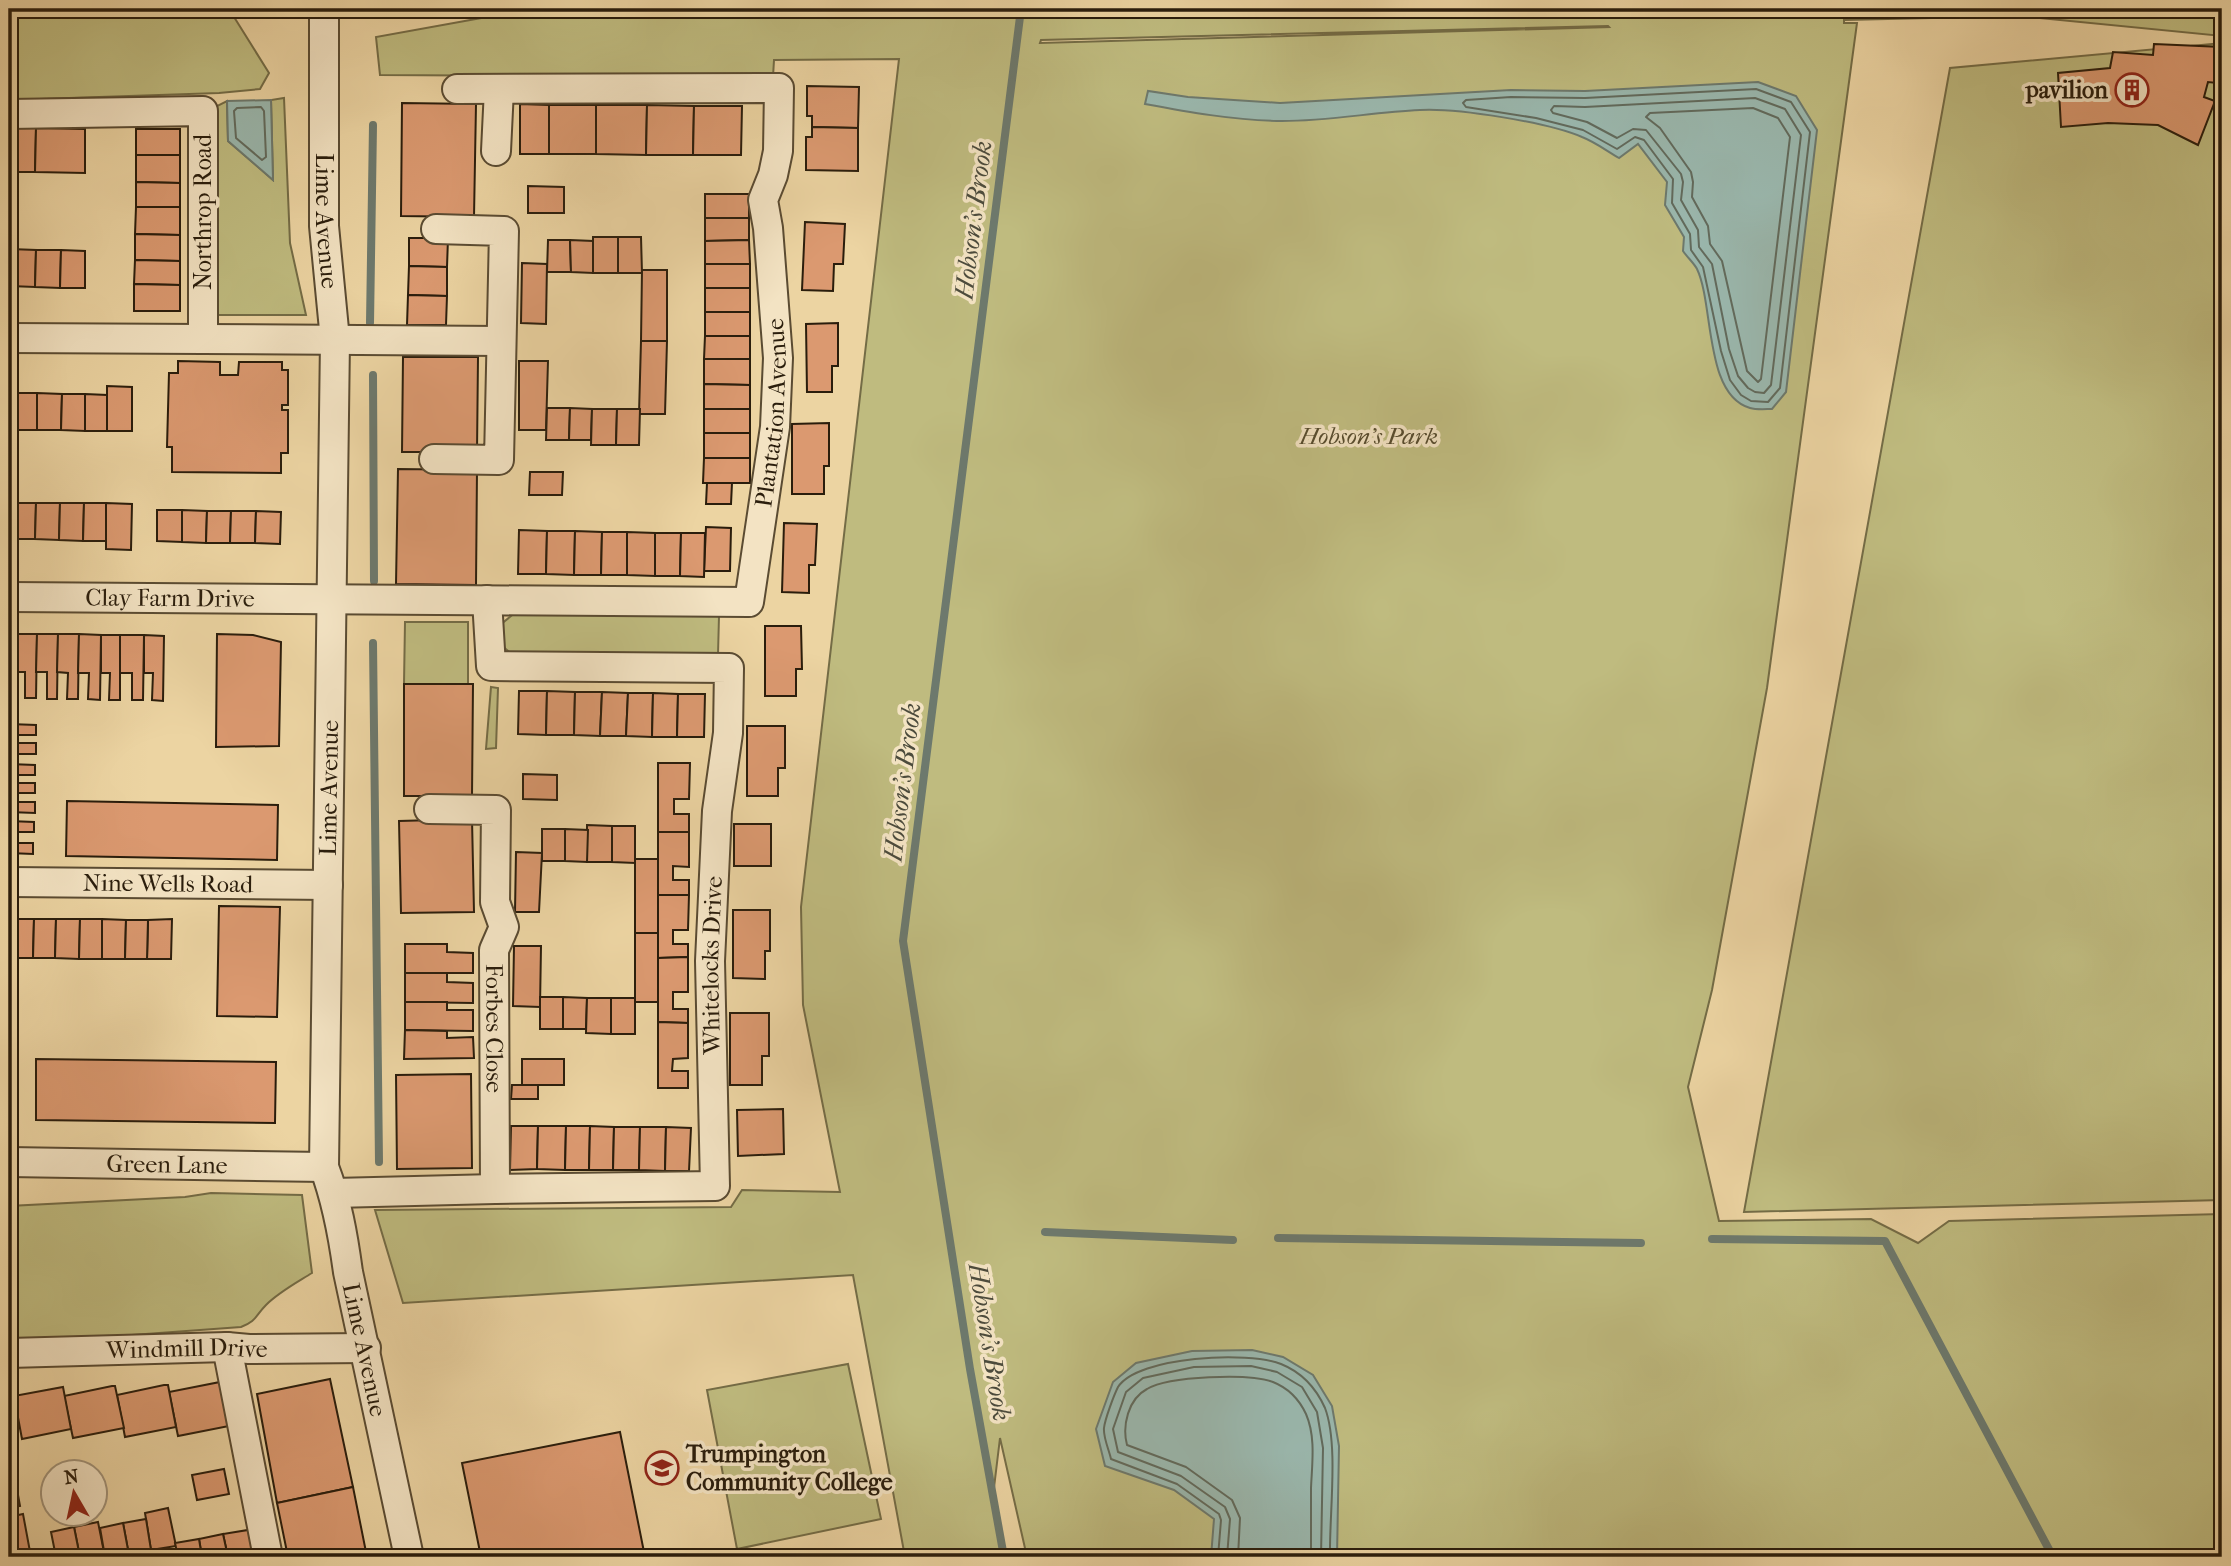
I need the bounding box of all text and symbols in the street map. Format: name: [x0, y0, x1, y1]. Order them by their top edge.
building icon: pavilion: [2113, 71, 2151, 109]
place label: pavilion: [2025, 76, 2109, 104]
street label: Northrop Road: [189, 133, 217, 290]
water label: Hobson's Brook: [948, 139, 999, 302]
street label: Lime Avenue: [310, 153, 344, 290]
street label: Plantation Avenue: [749, 317, 792, 509]
park label: Hobson's Park: [1299, 422, 1438, 450]
street label: Clay Farm Drive: [85, 584, 255, 613]
water label: Hobson's Brook: [877, 701, 928, 864]
street label: Lime Avenue: [314, 720, 344, 856]
street label: Nine Wells Road: [83, 869, 254, 898]
street label: Whitelocks Drive: [696, 875, 728, 1056]
street label: Forbes Close: [480, 964, 509, 1093]
street label: Green Lane: [106, 1150, 228, 1179]
water label: Hobson's Brook: [962, 1260, 1017, 1423]
street label: Lime Avenue: [337, 1280, 393, 1419]
street label: Windmill Drive: [105, 1333, 268, 1364]
place label: Trumpington Community College: [685, 1440, 893, 1496]
school or university icon: Trumpington Community College: [643, 1449, 681, 1487]
north arrow: [38, 1458, 108, 1528]
text: N: [63, 1465, 81, 1489]

